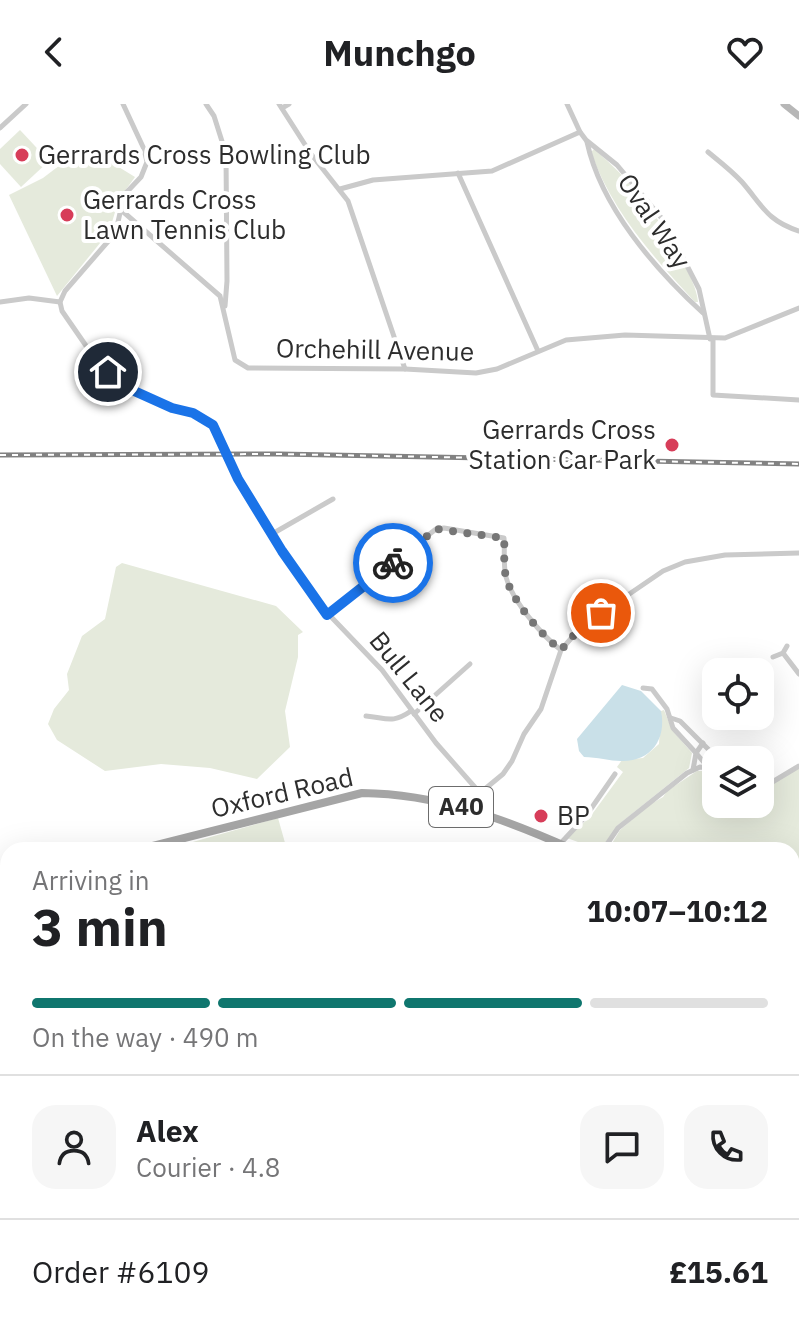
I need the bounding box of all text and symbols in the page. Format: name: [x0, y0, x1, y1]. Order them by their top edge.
text: Munchgo: [323, 29, 476, 76]
icon: back: [32, 30, 76, 74]
icon: heart: [723, 30, 767, 74]
place label: Gerrards Cross Bowling Club: [38, 137, 371, 171]
marker: Gerrards Cross Bowling Club: [13, 146, 31, 164]
street label: Oval Way: [611, 166, 699, 275]
place label: Gerrards Cross Lawn Tennis Club: [83, 182, 286, 246]
marker: Gerrards Cross Lawn Tennis Club: [58, 206, 76, 224]
street label: Orchehill Avenue: [276, 330, 474, 368]
pin: [74, 338, 142, 406]
icon: home: [86, 350, 130, 394]
place label: Gerrards Cross Station Car Park: [468, 412, 656, 476]
marker: Gerrards Cross Station Car Park: [663, 436, 681, 454]
courier: [353, 523, 433, 603]
icon: bike: [371, 541, 415, 585]
pin: [567, 579, 635, 647]
icon: bag: [579, 591, 623, 635]
street label: Bull Lane: [363, 624, 457, 729]
map controls: [702, 658, 774, 818]
button: locate: [702, 658, 774, 730]
button: layers: [702, 746, 774, 818]
street label: Oxford Road: [207, 759, 356, 825]
road number: A40: [429, 787, 493, 827]
place label: BP: [557, 798, 590, 832]
marker: BP: [532, 807, 550, 825]
text: Arriving in: [32, 863, 149, 897]
text: 10:07–10:12: [587, 891, 768, 930]
text: 3 min: [32, 893, 168, 960]
text: On the way · 490 m: [32, 1020, 258, 1054]
button: person: [32, 1105, 116, 1189]
button: chat: [580, 1105, 664, 1189]
button: phone: [684, 1105, 768, 1189]
text: Alex: [136, 1111, 199, 1150]
text: Courier · 4.8: [136, 1150, 280, 1184]
text: Order #6109: [32, 1252, 209, 1291]
text: £15.61: [669, 1252, 768, 1291]

